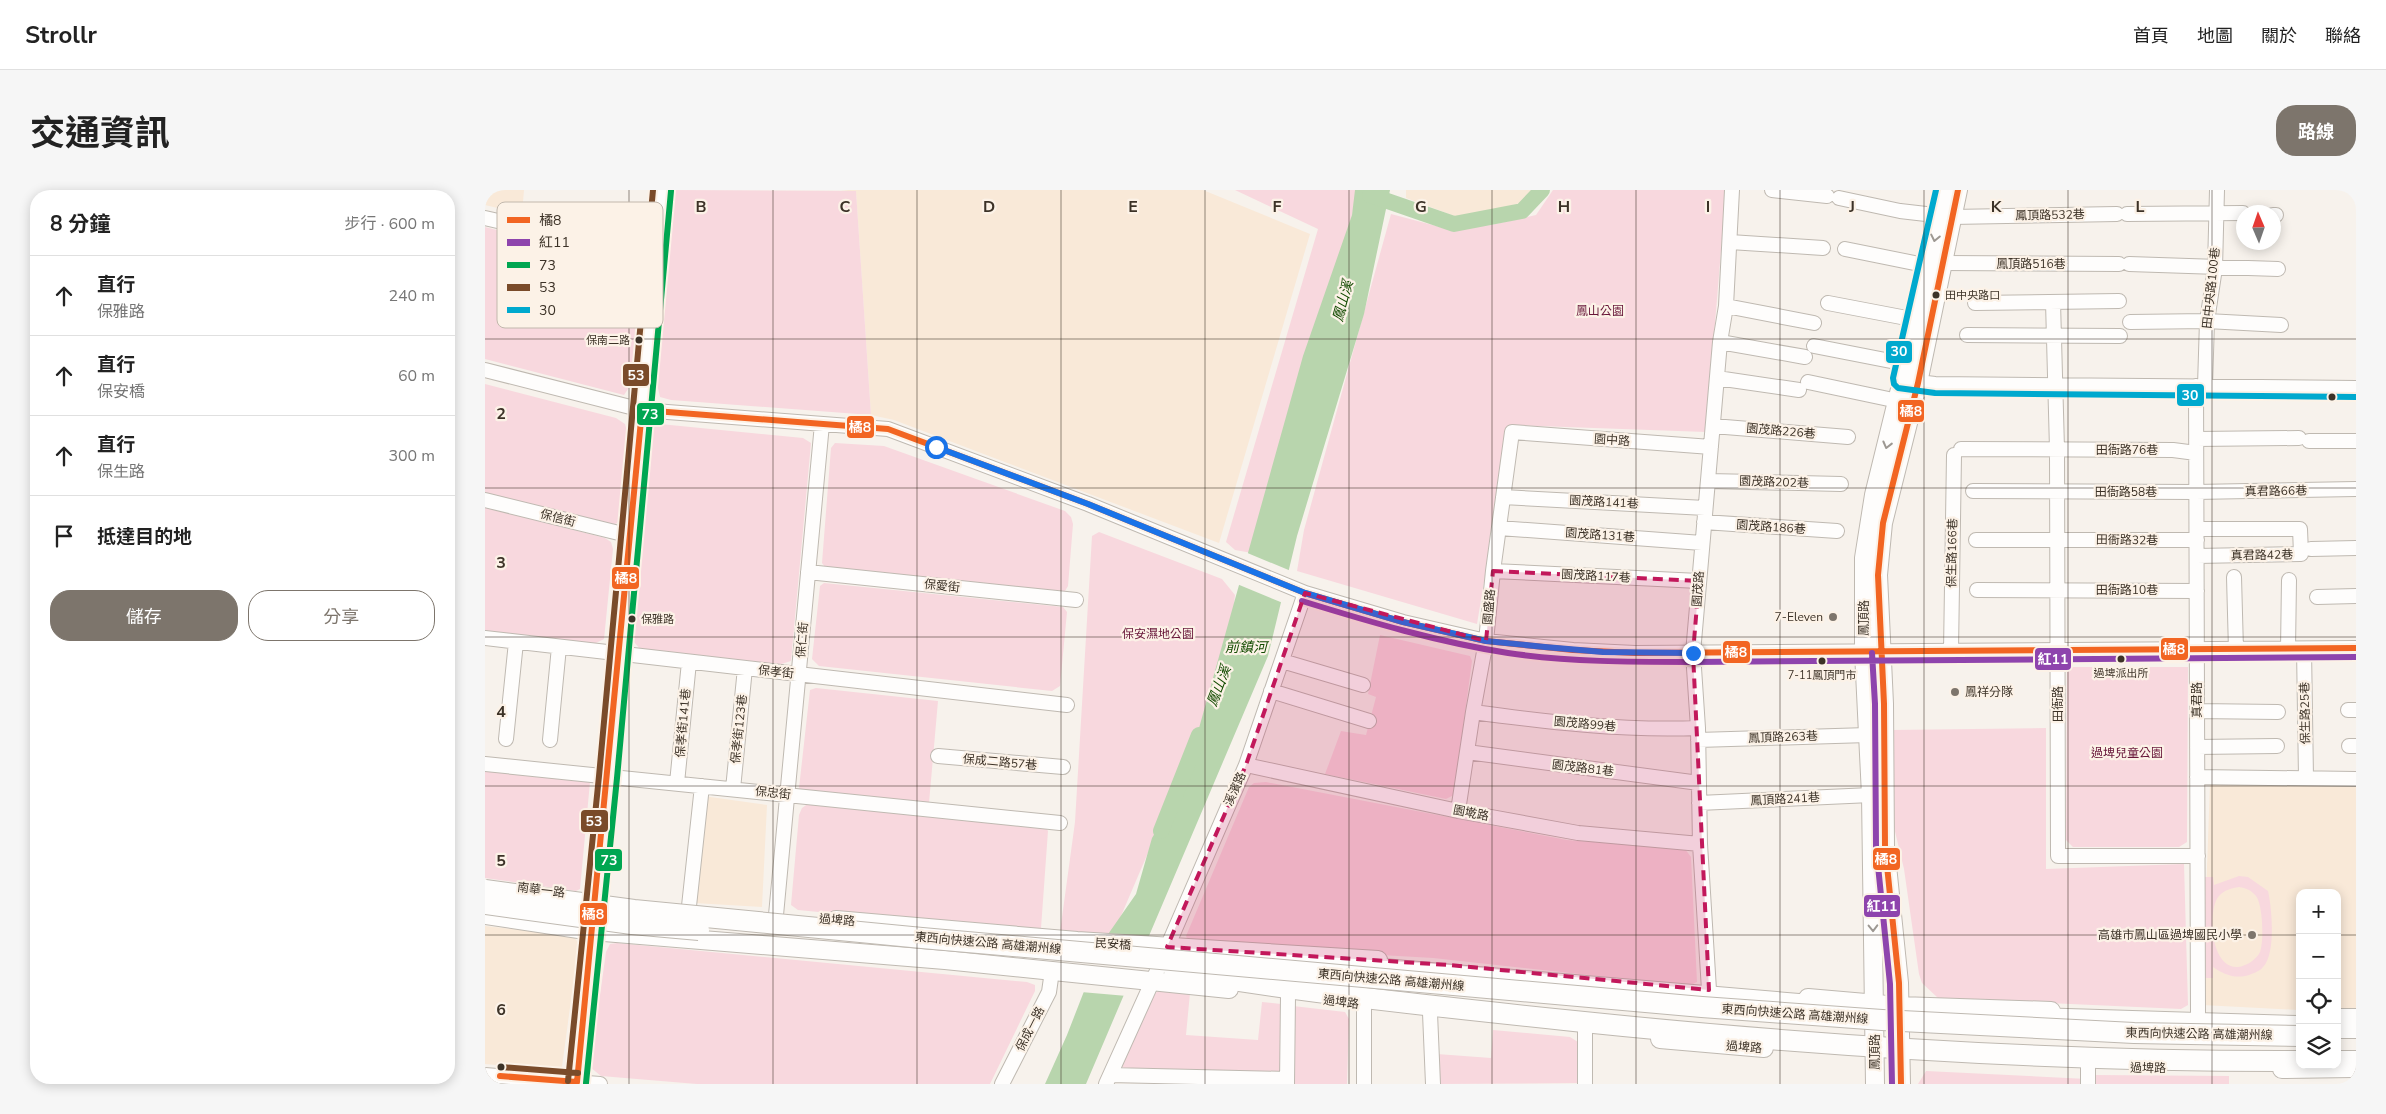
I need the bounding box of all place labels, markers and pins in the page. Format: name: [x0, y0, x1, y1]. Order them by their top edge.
place label: 田中央路口: [1945, 288, 2000, 303]
marker: 田中央路口: [1931, 290, 1941, 300]
place label: 保南二路: [586, 333, 630, 348]
marker: 保南二路: [634, 335, 644, 345]
unlabelled marker: [2327, 392, 2337, 402]
place label: 7-Eleven: [1775, 609, 1823, 625]
marker: 7-Eleven: [1827, 611, 1839, 623]
place label: 保雅路: [641, 612, 674, 627]
marker: 保雅路: [627, 614, 637, 624]
marker: 過埤派出所: [2116, 654, 2126, 664]
marker: 7-11鳳頂門市: [1817, 656, 1827, 666]
place label: 過埤派出所: [2094, 666, 2149, 681]
place label: 7-11鳳頂門市: [1788, 668, 1856, 683]
place label: 鳳祥分隊: [1965, 684, 2013, 700]
marker: 鳳祥分隊: [1949, 686, 1961, 698]
place label: 高雄市鳳山區過埤國民小學: [2098, 927, 2242, 943]
marker: 高雄市鳳山區過埤國民小學: [2246, 929, 2258, 941]
unlabelled marker: [496, 1062, 506, 1072]

